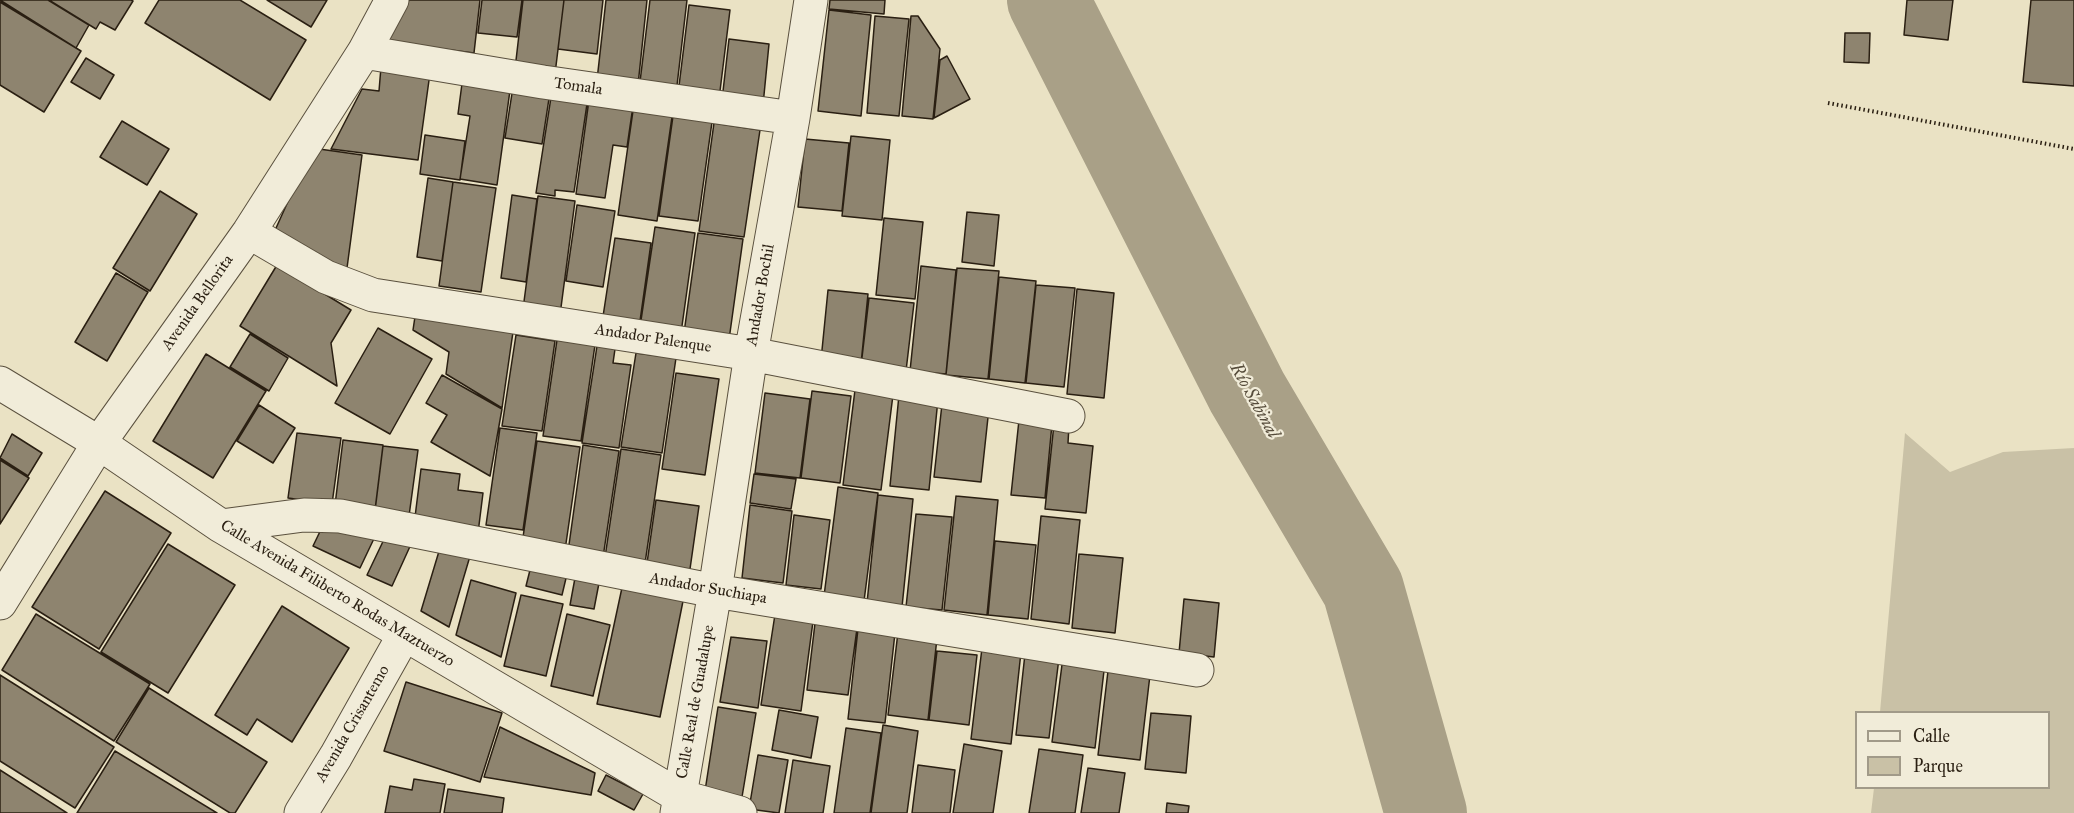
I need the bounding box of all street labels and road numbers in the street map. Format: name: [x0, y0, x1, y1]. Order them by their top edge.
street label: Tomala: [552, 74, 604, 100]
street label: Andador Bochil: [743, 243, 779, 347]
street label: Avenida Bellorita: [158, 252, 238, 354]
street label: Andador Palenque: [593, 320, 713, 358]
street label: Calle Avenida Filiberto Rodas Maztuerzo: [217, 516, 457, 672]
street label: Andador Suchiapa: [648, 569, 768, 609]
street label: Calle Real de Guadalupe: [673, 623, 719, 781]
street label: Avenida Crisantemo: [312, 662, 394, 786]

